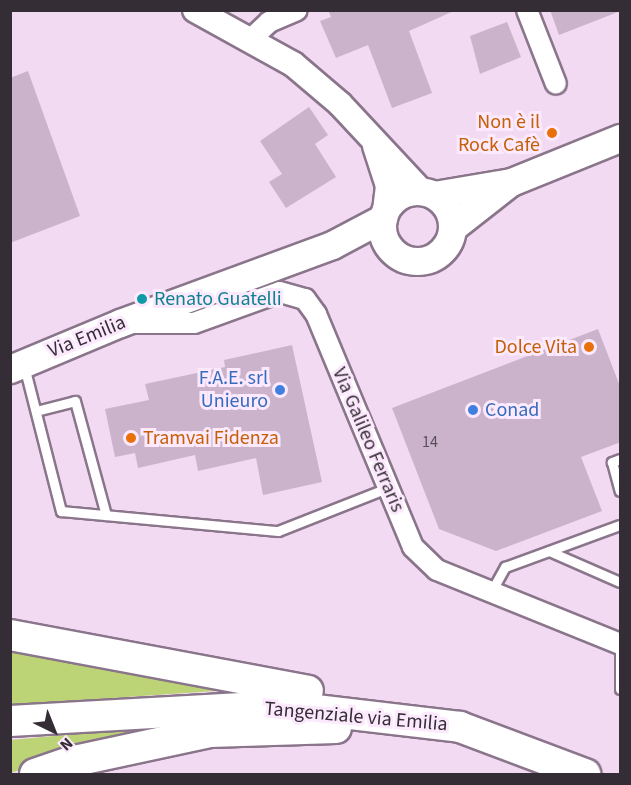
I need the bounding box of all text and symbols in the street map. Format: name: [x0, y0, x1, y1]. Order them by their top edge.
place label: Non è il Rock Cafè: [458, 110, 540, 157]
marker: Non è il Rock Cafè: [545, 126, 559, 140]
place label: Renato Guatelli: [154, 287, 282, 311]
marker: Renato Guatelli: [135, 292, 149, 306]
street label: Via Emilia: [45, 311, 129, 363]
place label: Dolce Vita: [495, 335, 577, 359]
marker: Dolce Vita: [582, 340, 596, 354]
street label: Via Galileo Ferraris: [327, 364, 409, 516]
place label: F.A.E. srl Unieuro: [199, 366, 268, 413]
marker: F.A.E. srl Unieuro: [273, 383, 287, 397]
place label: Conad: [485, 398, 539, 422]
marker: Conad: [466, 403, 480, 417]
place label: Tramvai Fidenza: [143, 426, 279, 450]
marker: Tramvai Fidenza: [124, 431, 138, 445]
house number: 14: [422, 432, 438, 452]
street label: Tangenziale via Emilia: [263, 697, 449, 737]
north arrow: [24, 701, 84, 761]
text: N: [55, 732, 78, 756]

